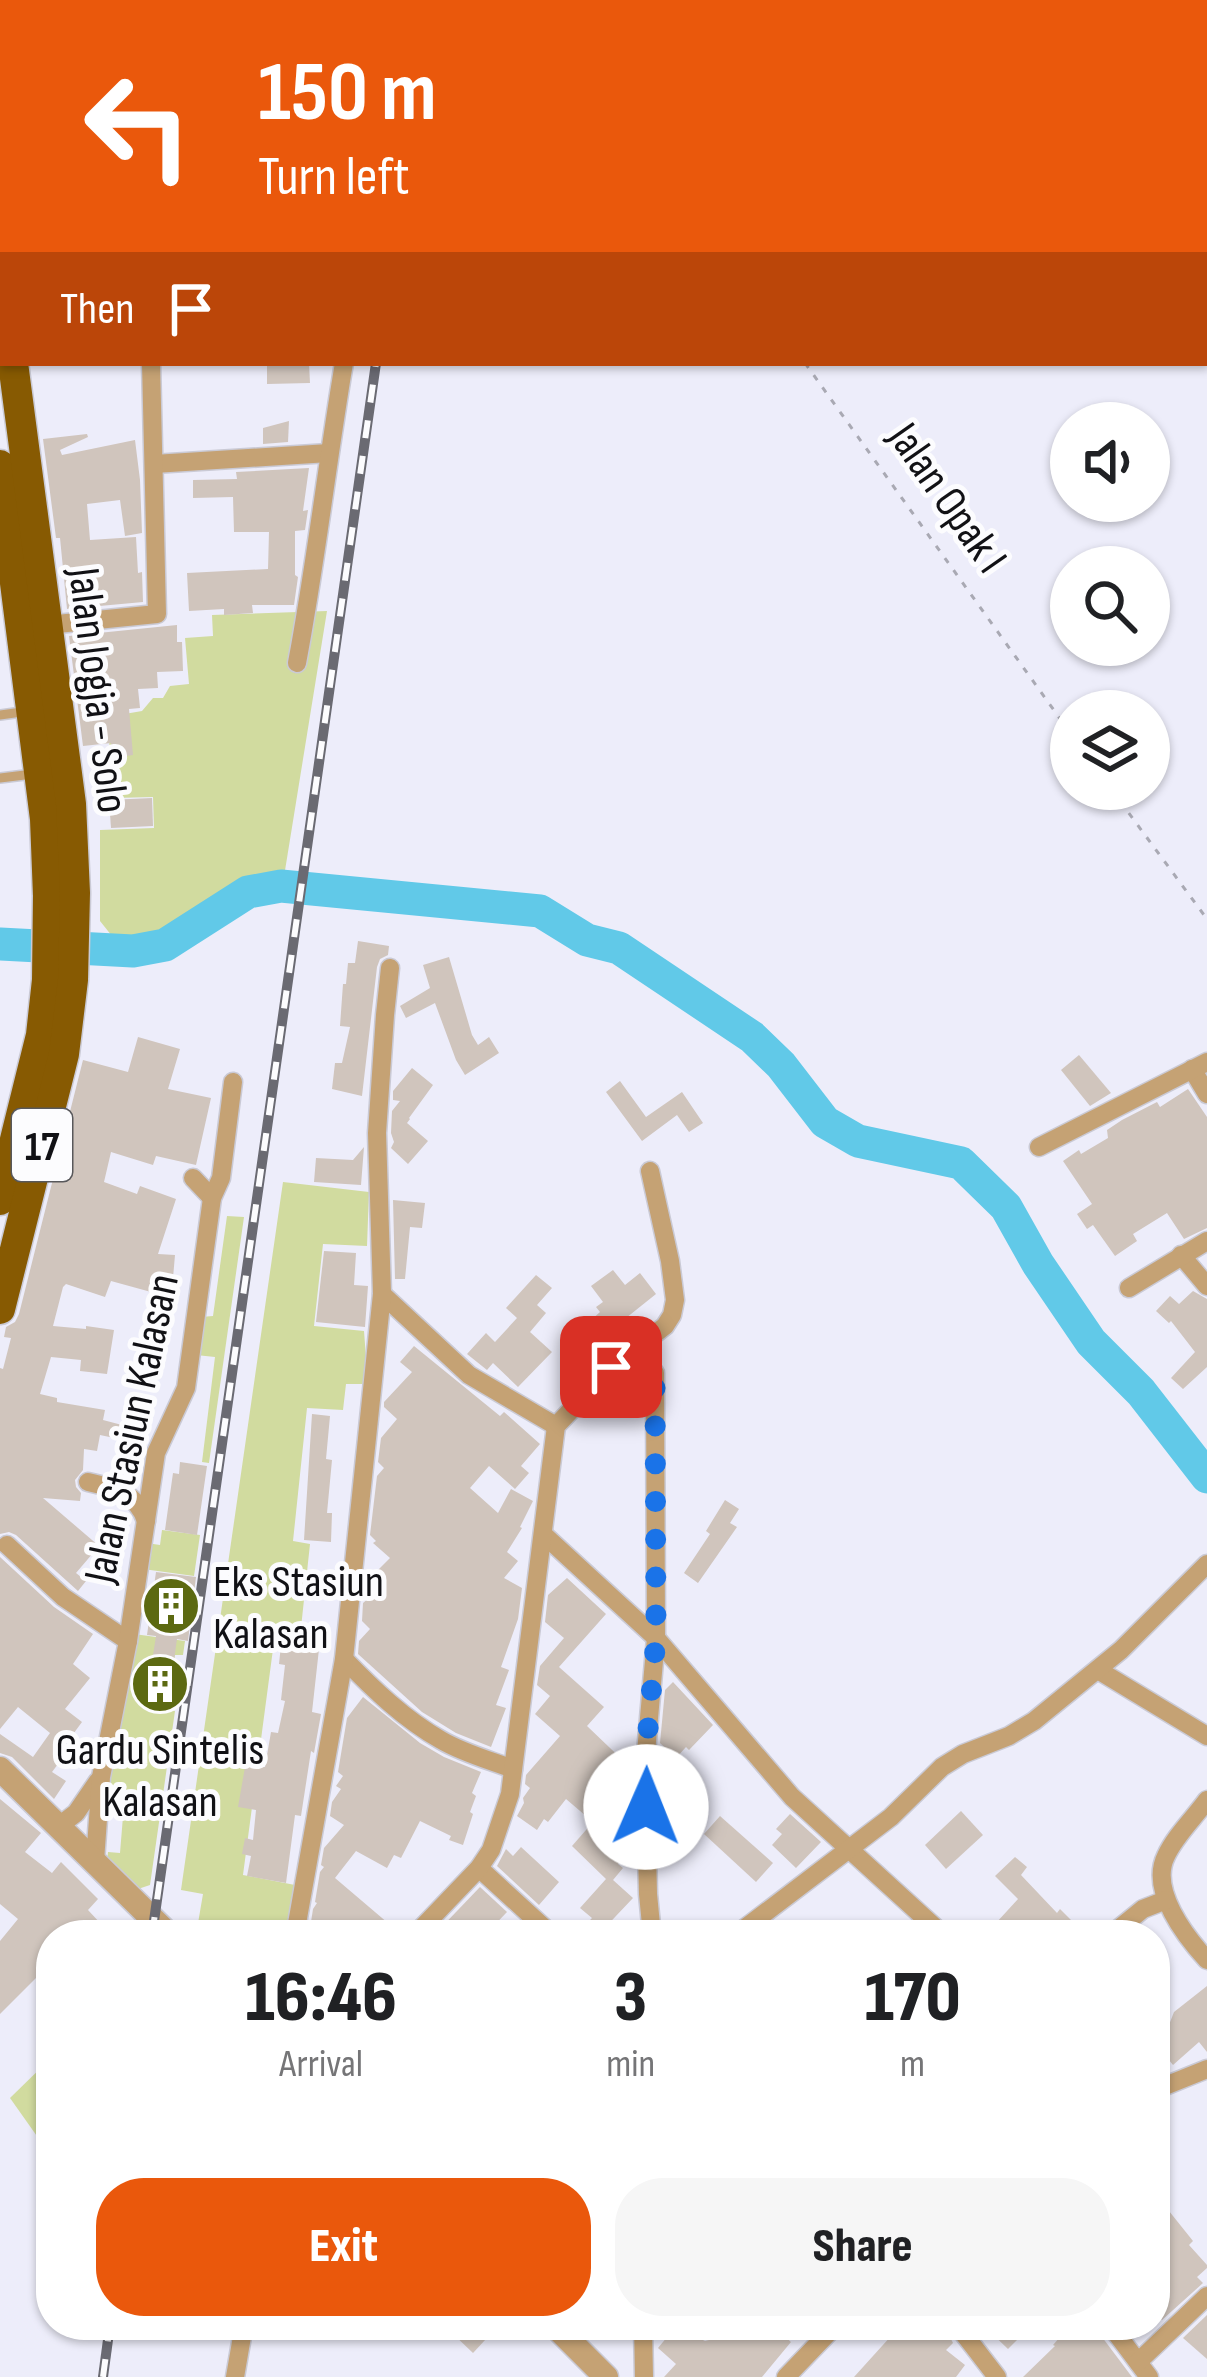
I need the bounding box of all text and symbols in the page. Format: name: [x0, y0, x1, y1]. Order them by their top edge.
text: 150 m: [258, 43, 437, 144]
icon: left: [60, 48, 216, 204]
text: Turn left: [258, 145, 410, 210]
icon: arrive: [158, 276, 224, 342]
text: Then: [60, 282, 134, 337]
map controls: [1050, 402, 1170, 810]
button: sound: [1050, 402, 1170, 522]
street label: Jalan Opak I: [875, 412, 1018, 584]
button: search: [1050, 546, 1170, 666]
street label: Jalan Jogja - Solo: [55, 564, 140, 816]
button: layers: [1050, 690, 1170, 810]
road number: 17: [12, 1109, 72, 1181]
street label: Jalan Stasiun Kalasan: [73, 1269, 192, 1589]
pin: [560, 1316, 662, 1418]
icon: arrive: [578, 1334, 644, 1400]
place label: Eks Stasiun Kalasan: [213, 1555, 384, 1662]
building icon: Eks Stasiun Kalasan: [140, 1575, 202, 1637]
building icon: Gardu Sintelis Kalasan: [129, 1653, 191, 1715]
place label: Gardu Sintelis Kalasan: [56, 1723, 264, 1830]
position arrow: [583, 1744, 709, 1870]
text: 16:46: [245, 1955, 397, 2042]
text: 3: [614, 1955, 647, 2042]
text: 170: [864, 1955, 961, 2042]
text: Arrival: [279, 2041, 363, 2088]
text: min: [606, 2041, 655, 2088]
text: m: [900, 2041, 925, 2088]
button: Exit: [96, 2178, 591, 2316]
button: Share: [615, 2178, 1110, 2316]

